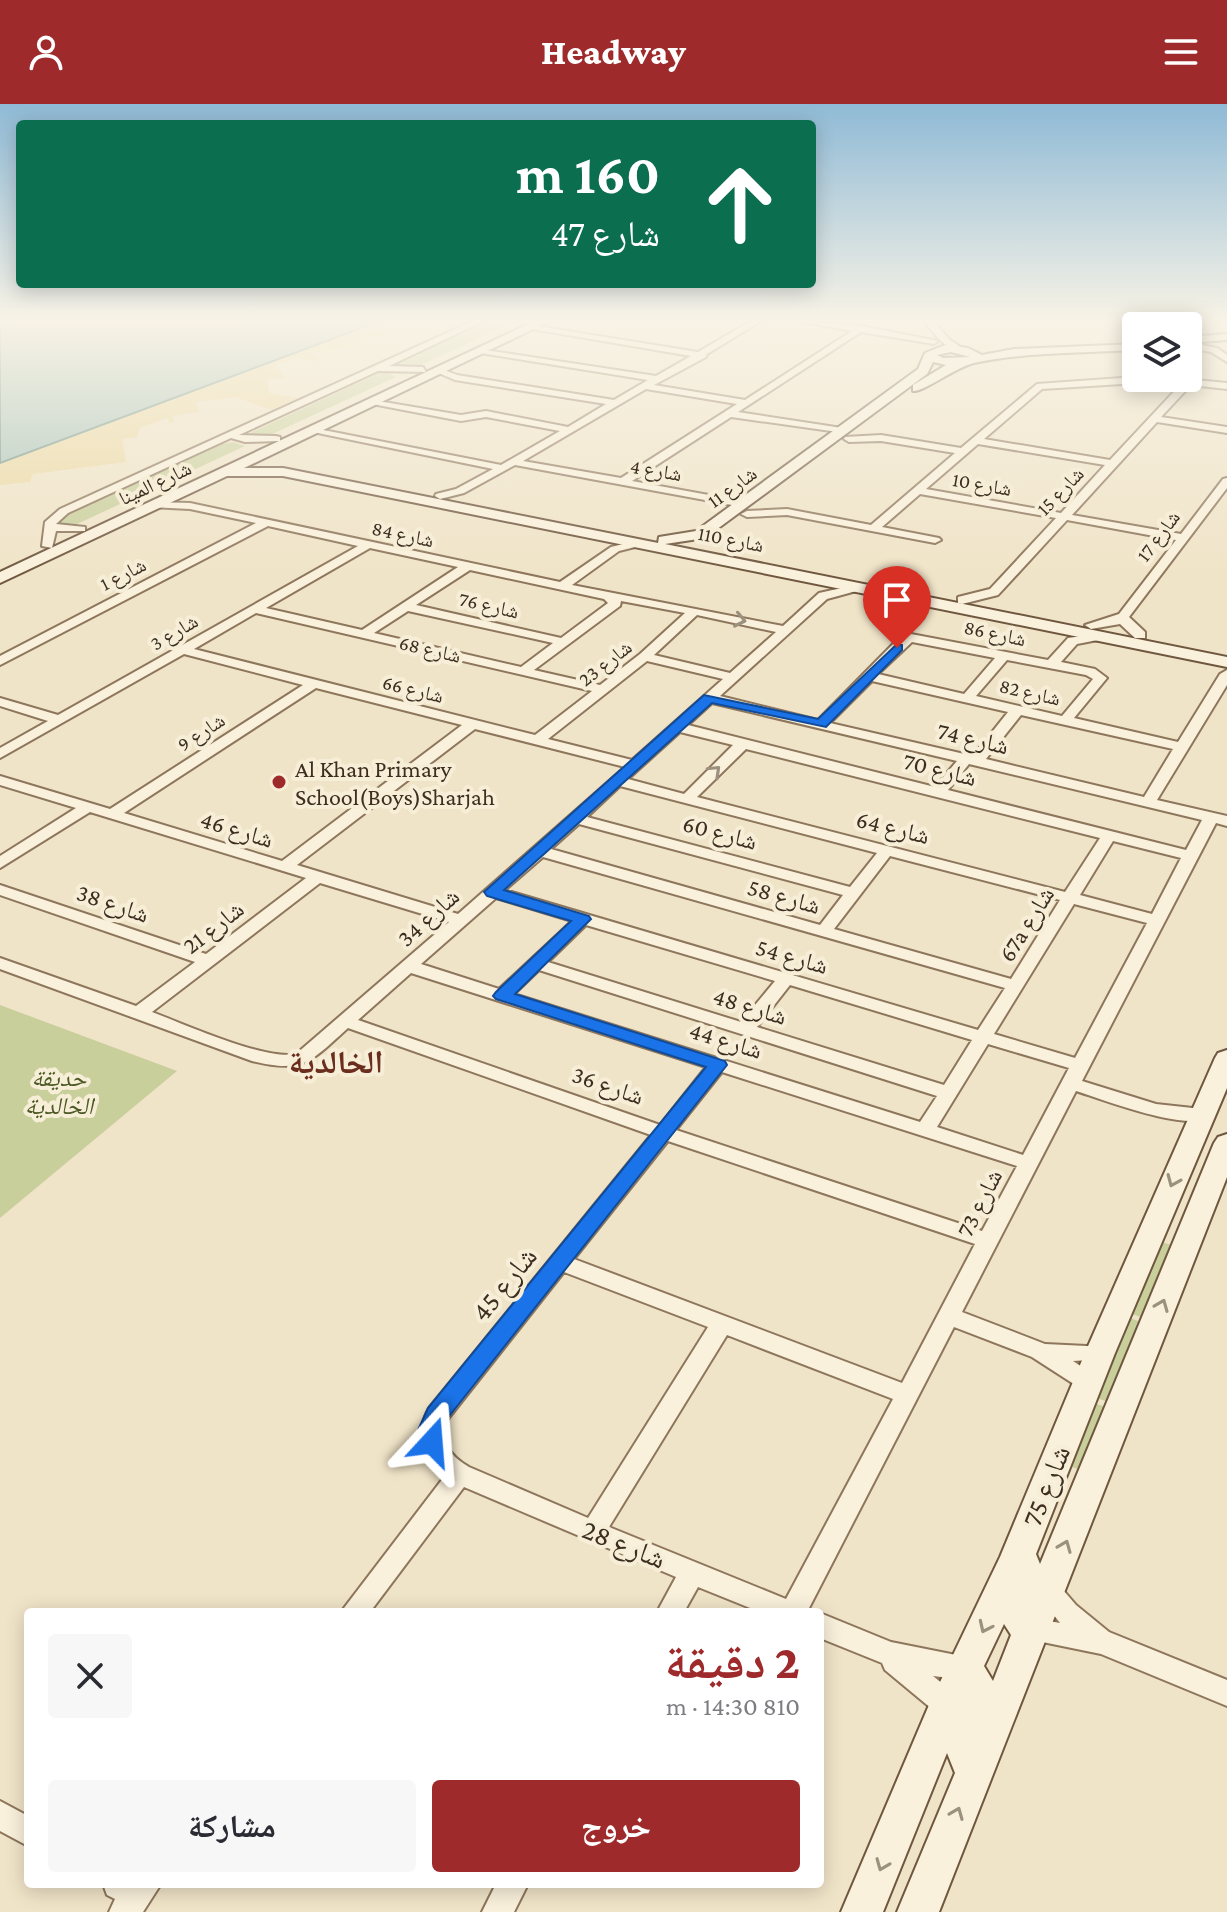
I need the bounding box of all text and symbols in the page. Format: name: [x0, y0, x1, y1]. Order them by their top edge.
icon: person: [24, 30, 68, 74]
icon: menu: [1159, 30, 1203, 74]
text: Headway: [541, 32, 686, 72]
text: 160 m: [516, 143, 660, 205]
icon: ahead: [688, 152, 792, 256]
text: شارع 47: [551, 214, 660, 254]
map controls: [1122, 312, 1202, 392]
button: layers: [1122, 312, 1202, 392]
street label: شارع 4: [628, 455, 684, 487]
street label: شارع المينا: [115, 457, 195, 511]
street label: شارع 11: [703, 462, 762, 514]
street label: شارع 15: [1032, 463, 1089, 521]
street label: شارع 10: [950, 468, 1013, 502]
street label: شارع 17: [1132, 506, 1186, 567]
street label: شارع 84: [370, 517, 436, 553]
street label: شارع 110: [696, 522, 766, 558]
street label: شارع 1: [96, 553, 150, 597]
pin: [863, 566, 931, 648]
icon: arrive: [875, 578, 919, 622]
street label: شارع 76: [456, 587, 521, 625]
street label: شارع 3: [146, 610, 203, 656]
one-way arrow: [733, 611, 747, 628]
street label: شارع 86: [962, 616, 1028, 652]
street label: شارع 68: [397, 631, 463, 669]
street label: شارع 23: [574, 636, 637, 692]
street label: شارع 66: [380, 671, 446, 709]
street label: شارع 82: [997, 674, 1063, 712]
street label: شارع 9: [173, 709, 230, 757]
street label: شارع 74: [934, 717, 1011, 761]
street label: شارع 70: [900, 747, 979, 793]
place label: Al Khan Primary School(Boys)Sharjah: [295, 755, 495, 811]
one-way arrow: [706, 766, 720, 781]
marker: Al Khan Primary School(Boys)Sharjah: [270, 773, 288, 791]
street label: شارع 46: [197, 805, 277, 855]
street label: شارع 64: [853, 805, 932, 851]
street label: شارع 60: [679, 809, 760, 857]
street label: شارع 58: [744, 873, 823, 921]
street label: شارع 38: [73, 878, 153, 930]
street label: شارع 34: [392, 882, 466, 953]
street label: 67a شارع: [993, 882, 1061, 967]
street label: شارع 21: [177, 895, 250, 961]
street label: شارع 54: [752, 933, 831, 981]
street label: شارع 48: [709, 982, 790, 1032]
street label: شارع 44: [686, 1016, 766, 1066]
district label: الخالدية: [289, 1044, 383, 1080]
street label: شارع 36: [568, 1060, 647, 1112]
park label: حديقة الخالدية: [25, 1064, 95, 1119]
street label: شارع 73: [951, 1165, 1009, 1242]
one-way arrow: [1166, 1173, 1183, 1187]
street label: شارع 45: [465, 1241, 545, 1328]
one-way arrow: [1152, 1299, 1168, 1313]
position arrow: [390, 1400, 474, 1484]
street label: شارع 75: [1016, 1441, 1078, 1532]
street label: شارع 28: [577, 1513, 670, 1577]
one-way arrow: [1055, 1540, 1072, 1554]
one-way arrow: [979, 1619, 995, 1633]
button: close: [48, 1634, 132, 1718]
text: 2 دقيقة: [665, 1635, 800, 1688]
text: 810 m · 14:30: [666, 1692, 800, 1721]
button: مشاركة: [48, 1780, 416, 1872]
button: خروج: [432, 1780, 800, 1872]
one-way arrow: [947, 1807, 964, 1821]
one-way arrow: [875, 1857, 891, 1872]

